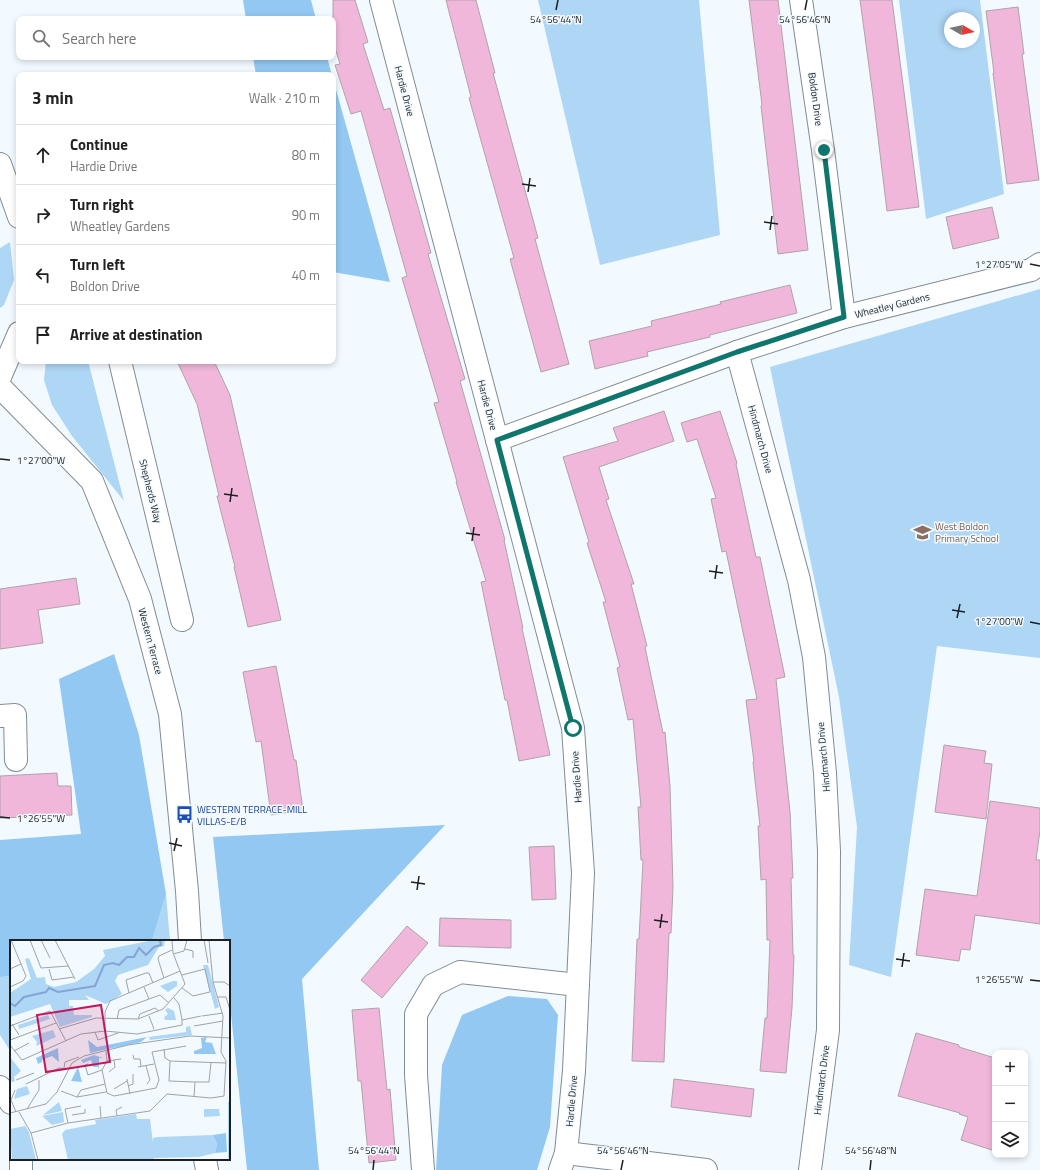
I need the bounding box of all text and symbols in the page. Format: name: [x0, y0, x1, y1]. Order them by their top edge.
text: 54°56'44"N: [530, 12, 582, 27]
text: 54°56'46"N: [779, 12, 831, 27]
north arrow: [944, 12, 980, 48]
search box: [16, 16, 336, 60]
icon: search: [30, 27, 52, 49]
text: Search here: [62, 27, 136, 50]
street label: Hardie Drive: [391, 64, 418, 118]
street label: Boldon Drive: [804, 71, 827, 127]
text: 3 min: [32, 85, 73, 111]
text: Walk · 210 m: [249, 88, 320, 108]
text: Continue: [70, 133, 128, 156]
route end: [815, 141, 833, 159]
icon: ahead: [32, 144, 54, 166]
text: 80 m: [292, 145, 320, 165]
text: Hardie Drive: [70, 156, 137, 176]
text: Turn right: [70, 193, 134, 216]
icon: right: [32, 204, 54, 226]
text: 90 m: [292, 205, 320, 225]
text: Wheatley Gardens: [70, 216, 170, 236]
text: Turn left: [70, 253, 125, 276]
text: 1°27'05"W: [975, 257, 1023, 272]
icon: left: [32, 264, 54, 286]
text: 40 m: [292, 265, 320, 285]
text: Boldon Drive: [70, 276, 140, 296]
street label: Wheatley Gardens: [853, 289, 932, 322]
text: Arrive at destination: [70, 323, 203, 346]
icon: arrive: [32, 324, 54, 346]
street label: Hardie Drive: [474, 378, 501, 432]
street label: Hindmarch Drive: [744, 403, 777, 475]
text: 1°27'00"W: [17, 453, 65, 468]
street label: Shepherds Way: [135, 458, 166, 525]
place label: West Boldon Primary School: [935, 519, 998, 546]
school or university icon: West Boldon Primary School: [912, 522, 932, 542]
street label: Western Terrace: [134, 606, 167, 676]
text: 1°27'00"W: [975, 614, 1023, 629]
route start: [564, 719, 582, 737]
street label: Hindmarch Drive: [813, 721, 834, 793]
street label: Hardie Drive: [567, 751, 586, 803]
place label: WESTERN TERRACE-MILL VILLAS-E/B: [197, 802, 307, 829]
bus stop icon: WESTERN TERRACE-MILL VILLAS-E/B: [174, 805, 194, 825]
text: 1°26'55"W: [17, 811, 65, 826]
inset map: [10, 940, 230, 1160]
text: 1°26'55"W: [975, 972, 1023, 987]
street label: Hindmarch Drive: [810, 1044, 833, 1116]
map controls: [992, 1050, 1028, 1158]
button: +: [992, 1050, 1028, 1086]
street label: Hardie Drive: [562, 1075, 581, 1127]
button: −: [992, 1086, 1028, 1122]
button: layers: [992, 1122, 1028, 1158]
text: 54°56'44"N: [348, 1143, 400, 1158]
text: 54°56'46"N: [597, 1143, 649, 1158]
text: 54°56'48"N: [845, 1143, 897, 1158]

